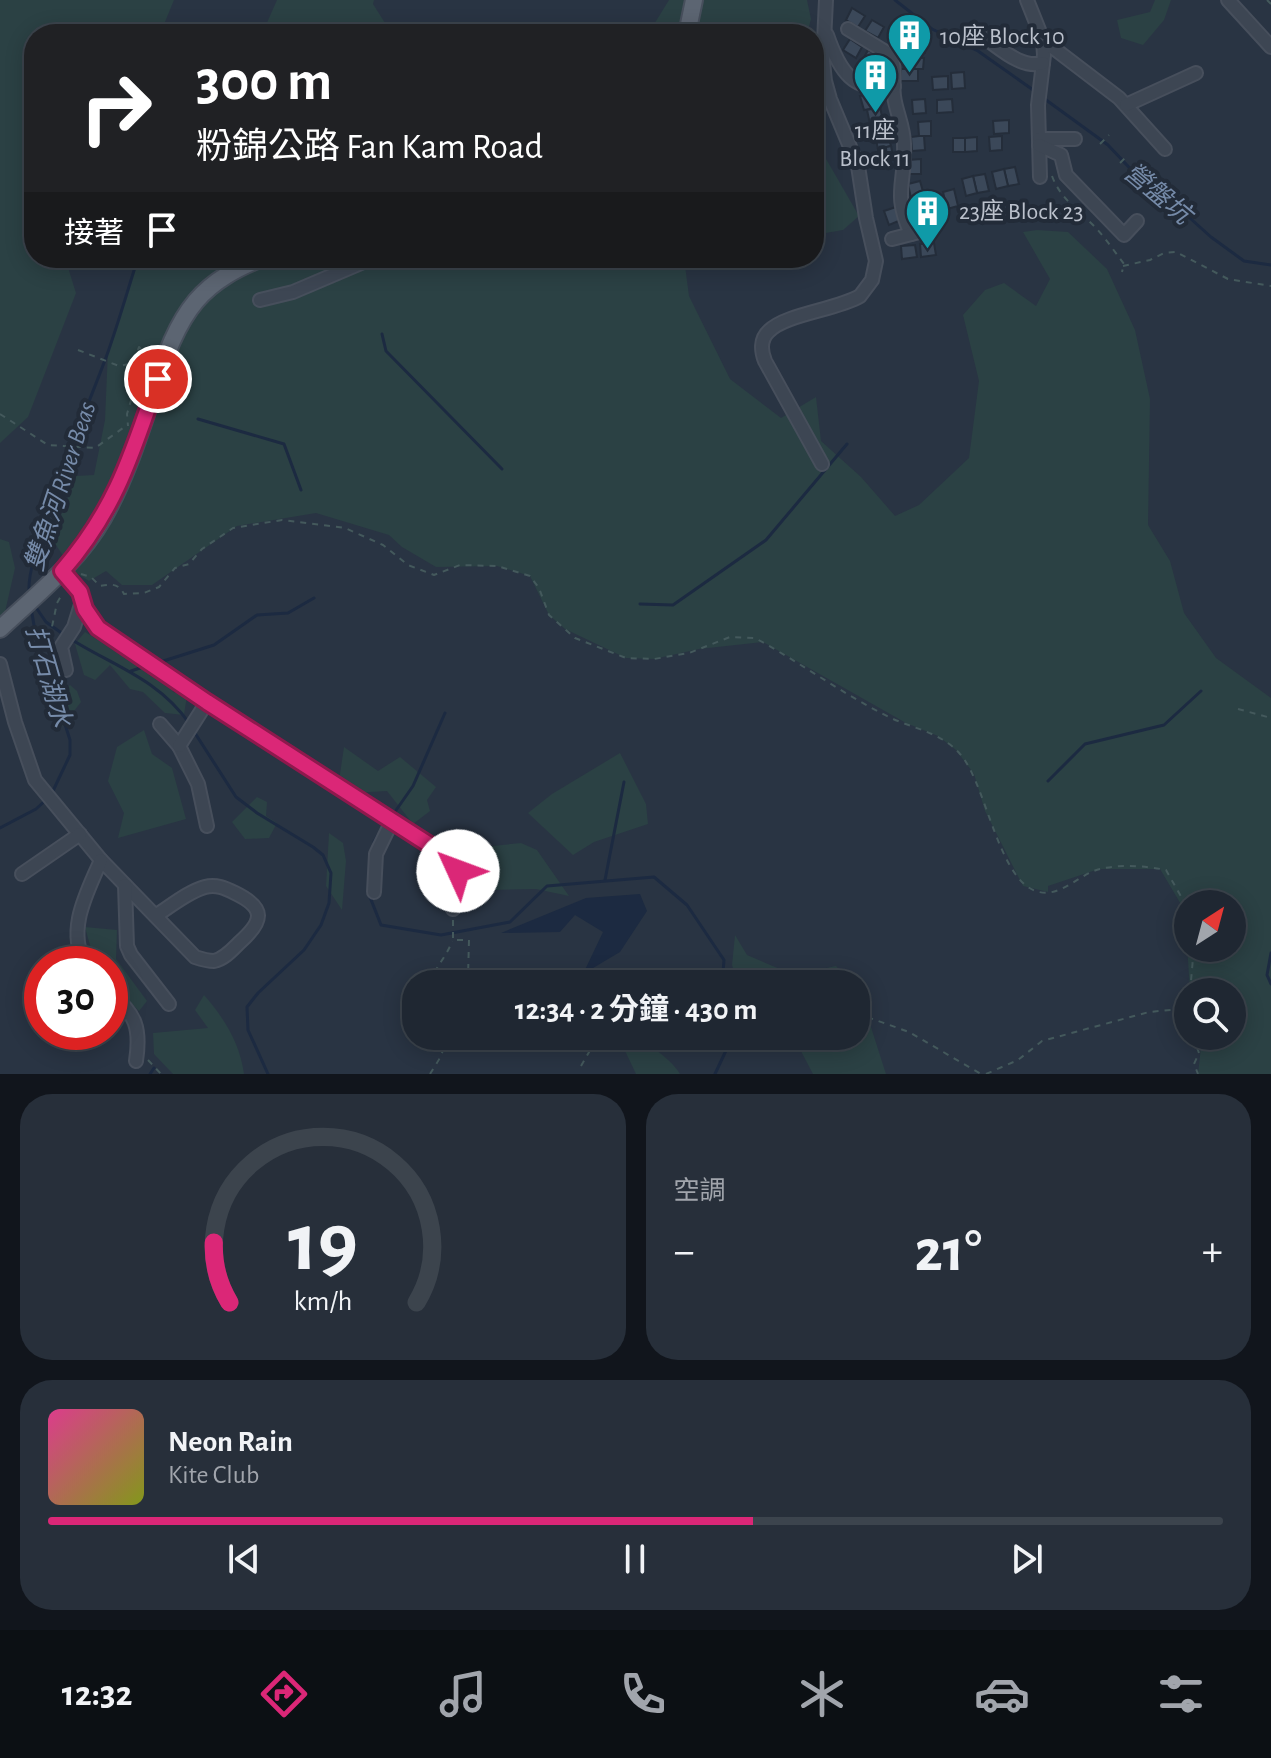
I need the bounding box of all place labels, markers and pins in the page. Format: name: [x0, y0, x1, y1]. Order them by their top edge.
building icon: 10座 Block 10: [885, 12, 933, 75]
place label: 10座 Block 10: [940, 23, 1065, 49]
building icon: 11座 Block 11: [851, 52, 899, 115]
place label: 11座 Block 11: [839, 117, 911, 171]
building icon: 23座 Block 23: [904, 187, 952, 250]
place label: 23座 Block 23: [959, 198, 1083, 224]
pin: [124, 345, 192, 413]

